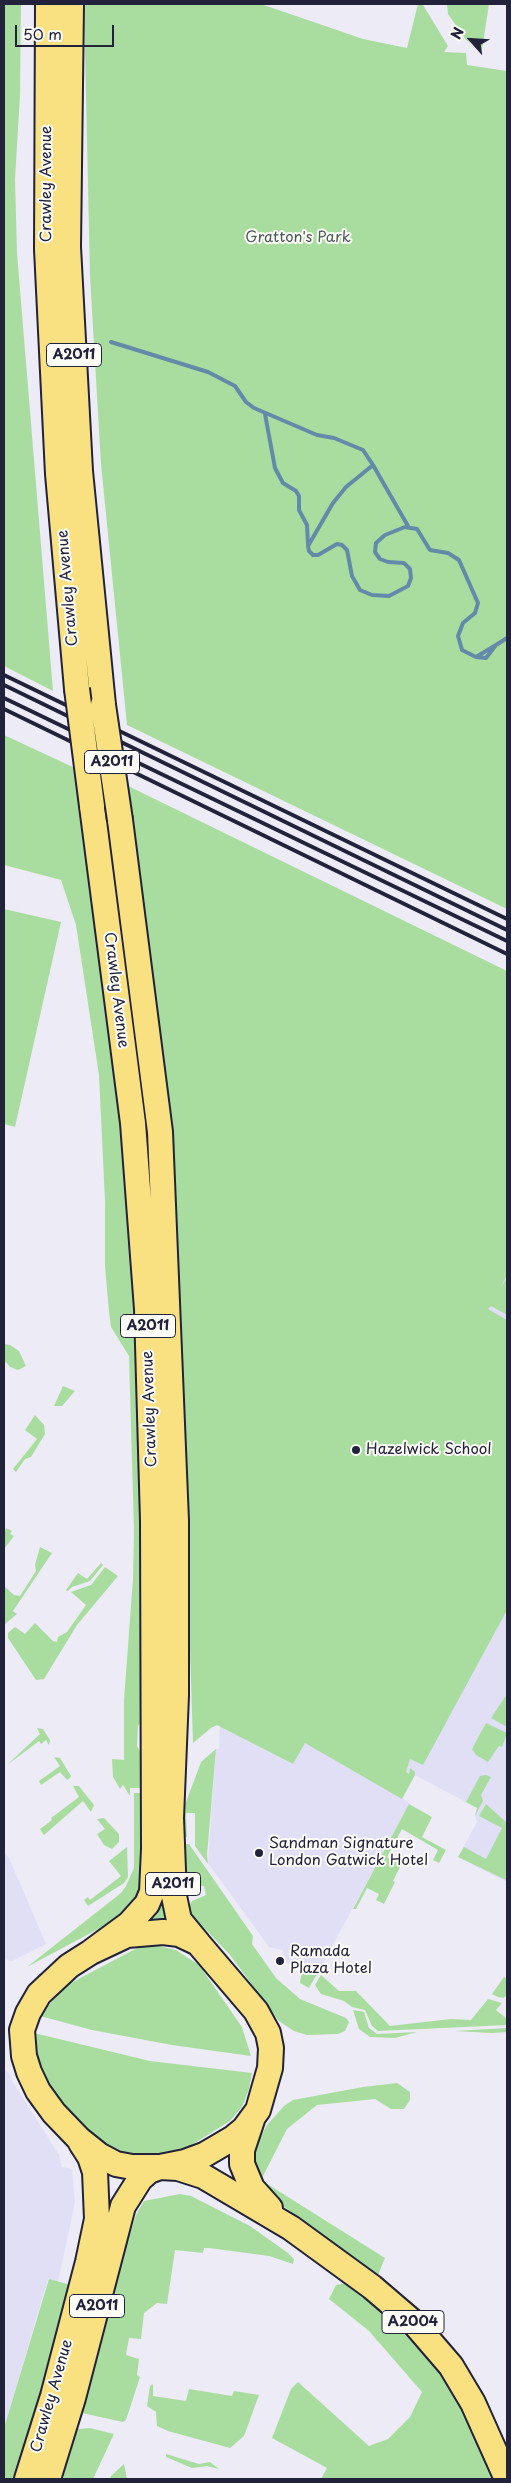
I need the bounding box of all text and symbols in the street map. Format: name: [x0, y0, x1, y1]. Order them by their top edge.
scale bar: [18, 15, 116, 47]
north arrow: [446, 15, 496, 65]
text: 50 m: [23, 22, 62, 45]
text: N: [445, 24, 469, 43]
street label: Crawley Avenue: [38, 126, 56, 242]
park label: Gratton's Park: [245, 229, 351, 247]
road number: A2011: [46, 344, 102, 366]
street label: Crawley Avenue: [54, 529, 82, 647]
road number: A2011: [84, 750, 140, 774]
street label: Crawley Avenue: [100, 931, 132, 1049]
road number: A2011: [120, 1314, 176, 1338]
street label: Crawley Avenue: [139, 1350, 161, 1468]
place label: Hazelwick School: [366, 1441, 492, 1459]
marker: Hazelwick School: [350, 1444, 362, 1456]
place label: Sandman Signature London Gatwick Hotel: [269, 1835, 428, 1870]
marker: Sandman Signature London Gatwick Hotel: [253, 1847, 265, 1859]
road number: A2011: [146, 1872, 200, 1896]
place label: Ramada Plaza Hotel: [290, 1943, 372, 1978]
marker: Ramada Plaza Hotel: [274, 1955, 286, 1967]
road number: A2011: [70, 2294, 124, 2318]
road number: A2004: [382, 2310, 444, 2334]
street label: Crawley Avenue: [27, 2337, 77, 2455]

